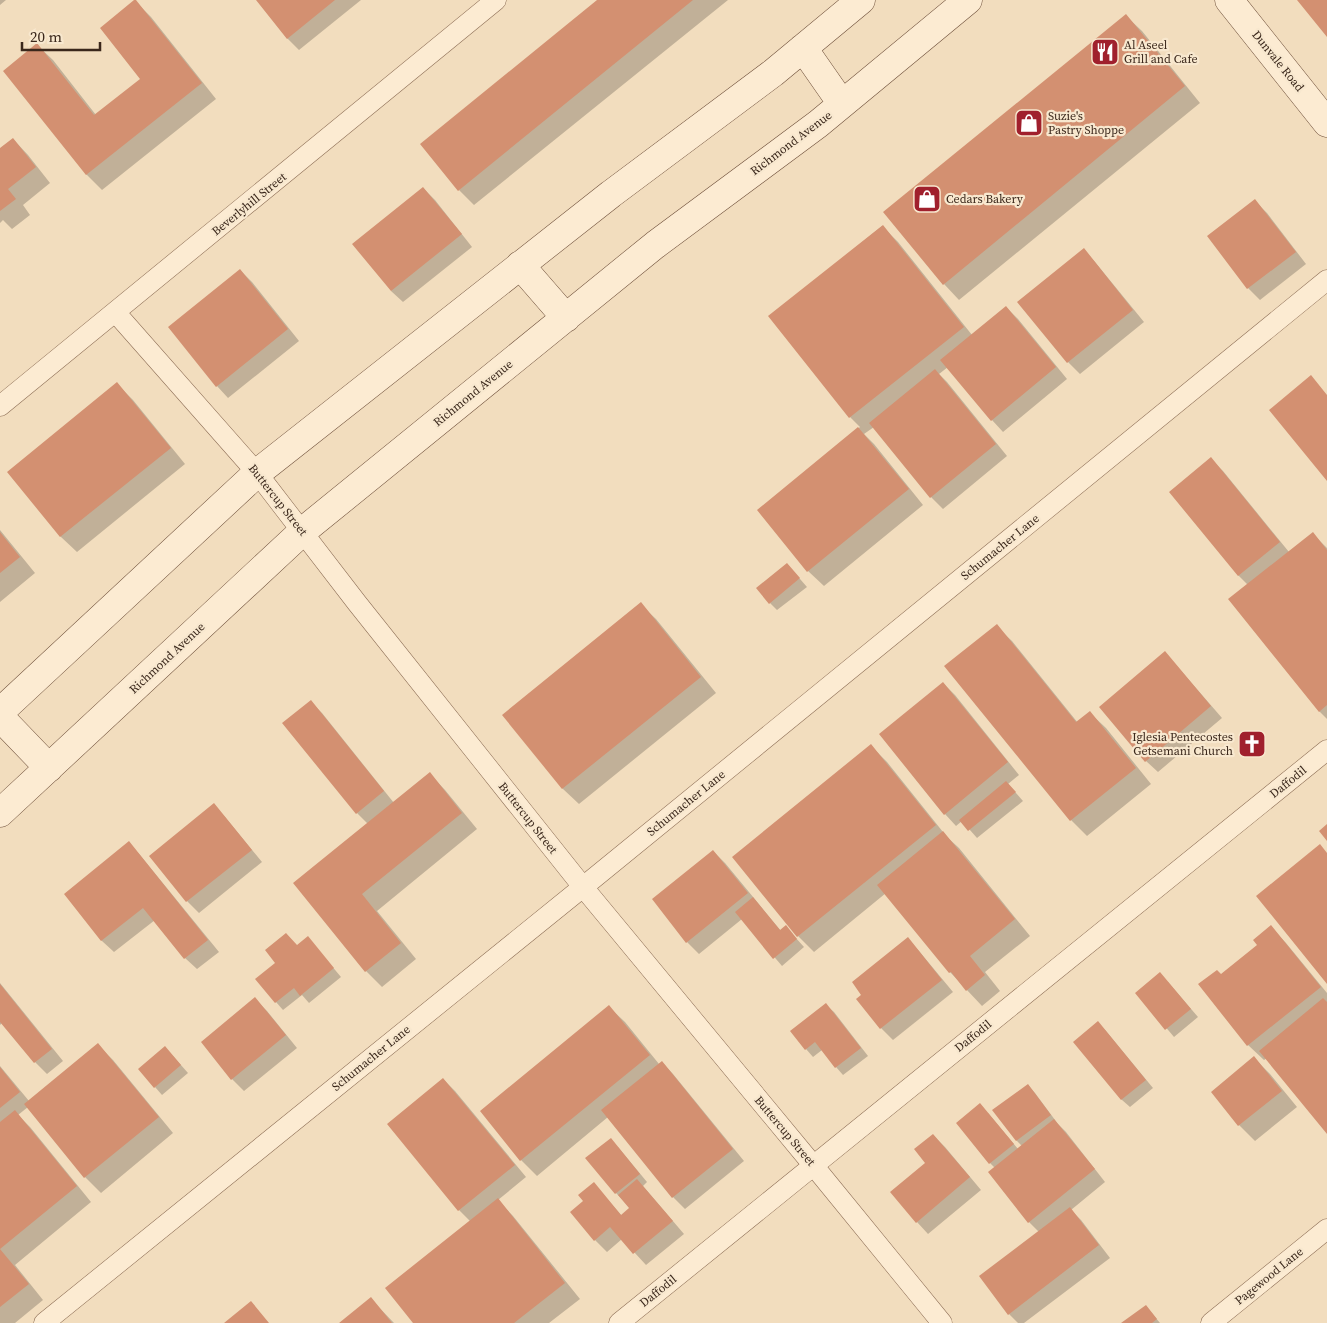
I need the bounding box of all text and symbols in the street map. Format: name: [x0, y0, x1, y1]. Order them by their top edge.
scale bar: [22, 20, 100, 52]
text: 20 m: [30, 26, 62, 47]
street label: Dunvale Road: [1248, 27, 1308, 95]
restaurant icon: Al Aseel Grill and Cafe: [1090, 37, 1120, 67]
place label: Al Aseel Grill and Cafe: [1124, 37, 1198, 67]
street label: Richmond Avenue: [747, 107, 835, 179]
shop icon: Suzie's Pastry Shoppe: [1014, 108, 1044, 138]
place label: Suzie's Pastry Shoppe: [1048, 108, 1124, 138]
street label: Beverlyhill Street: [208, 169, 290, 239]
shop icon: Cedars Bakery: [912, 184, 942, 214]
place label: Cedars Bakery: [946, 191, 1024, 207]
street label: Richmond Avenue: [430, 356, 516, 430]
street label: Buttercup Street: [245, 461, 311, 539]
street label: Schumacher Lane: [957, 510, 1043, 584]
street label: Richmond Avenue: [126, 619, 208, 697]
place label: Iglesia Pentecostes Getsemani Church: [1132, 729, 1233, 759]
church icon: Iglesia Pentecostes Getsemani Church: [1237, 729, 1267, 759]
street label: Daffodil: [1266, 762, 1310, 802]
street label: Schumacher Lane: [643, 766, 729, 840]
street label: Buttercup Street: [495, 779, 561, 857]
street label: Daffodil: [951, 1016, 995, 1056]
street label: Schumacher Lane: [328, 1021, 414, 1095]
street label: Buttercup Street: [751, 1093, 819, 1169]
street label: Pagewood Lane: [1232, 1244, 1306, 1308]
street label: Daffodil: [636, 1271, 680, 1311]

